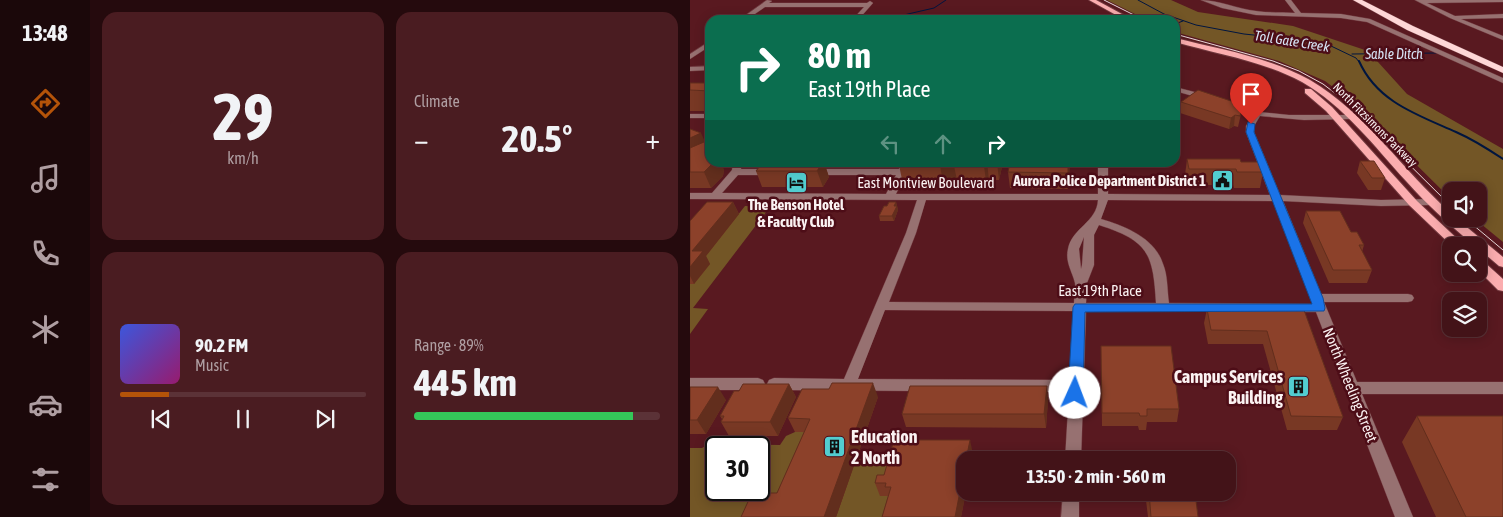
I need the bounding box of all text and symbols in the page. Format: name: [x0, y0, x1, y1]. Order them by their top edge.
text: 13:48: [22, 20, 68, 46]
water label: Toll Gate Creek: [1253, 27, 1332, 55]
icon: right: [725, 35, 790, 100]
text: 80 m: [808, 35, 871, 75]
water label: Sable Ditch: [1364, 46, 1423, 62]
pin: [1230, 73, 1272, 124]
text: East 19th Place: [808, 76, 930, 102]
text: 29: [212, 79, 274, 154]
icon: arrive: [1237, 80, 1265, 108]
street label: North Fitzsimons Parkway: [1330, 80, 1420, 170]
icon: directions: [28, 86, 63, 121]
text: Climate: [414, 92, 460, 110]
text: 20.5°: [502, 117, 572, 160]
text: −: [414, 123, 429, 155]
text: +: [645, 123, 660, 155]
icon: left: [876, 130, 904, 158]
icon: ahead: [929, 130, 957, 158]
icon: right: [982, 130, 1010, 158]
text: km/h: [227, 149, 259, 167]
icon: music: [28, 161, 63, 196]
public building icon: Aurora Police Department District 1: [1210, 169, 1234, 193]
hotel icon: The Benson Hotel & Faculty Club: [784, 170, 808, 194]
place label: Aurora Police Department District 1: [1012, 172, 1206, 189]
street label: East Montview Boulevard: [857, 174, 995, 191]
map controls: [1442, 182, 1487, 337]
button: sound: [1442, 182, 1487, 227]
place label: The Benson Hotel & Faculty Club: [748, 196, 845, 230]
icon: phone: [28, 236, 63, 271]
button: search: [1442, 237, 1487, 282]
street label: East 19th Place: [1058, 282, 1142, 299]
button: layers: [1442, 292, 1487, 337]
icon: climate: [28, 312, 63, 347]
street label: North Wheeling Street: [1320, 325, 1381, 444]
text: 90.2 FM: [195, 334, 248, 356]
text: Range · 89%: [414, 336, 484, 354]
text: Music: [195, 356, 229, 374]
text: 445 km: [414, 361, 517, 404]
position arrow: [1048, 366, 1100, 418]
place label: Campus Services Building: [1174, 366, 1284, 408]
building icon: Campus Services Building: [1287, 375, 1311, 399]
icon: car: [28, 387, 63, 422]
icon: previous: [147, 405, 175, 433]
icon: pause: [229, 405, 257, 433]
icon: next: [311, 405, 339, 433]
place label: Education 2 North: [851, 426, 918, 468]
building icon: Education 2 North: [823, 435, 847, 459]
speed limit sign: 30: [705, 436, 770, 501]
icon: filters: [28, 462, 63, 497]
text: 13:50 · 2 min · 560 m: [1026, 465, 1166, 487]

